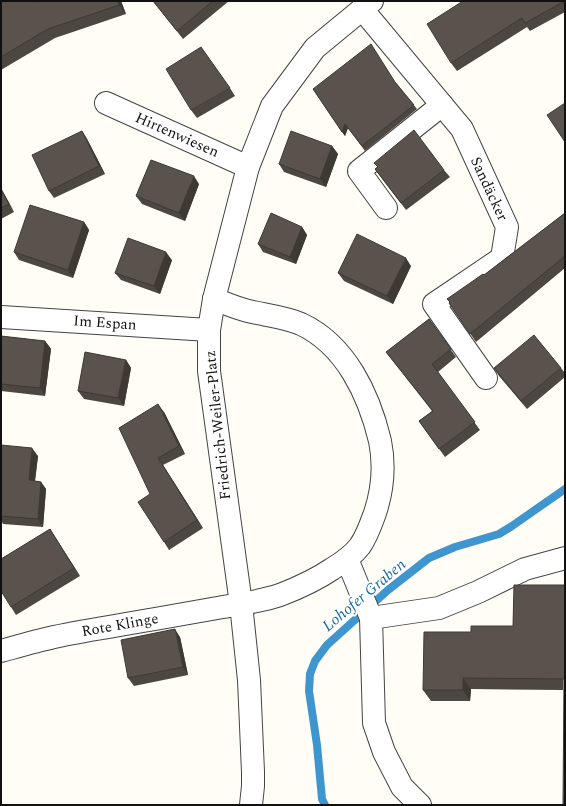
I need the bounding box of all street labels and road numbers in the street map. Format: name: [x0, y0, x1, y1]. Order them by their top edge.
street label: Hirtenwiesen: [131, 106, 223, 164]
street label: Sandäcker: [464, 153, 514, 225]
street label: Im Espan: [73, 309, 138, 337]
street label: Friedrich-Weiler-Platz: [199, 349, 237, 501]
street label: Rote Klinge: [80, 607, 160, 643]

